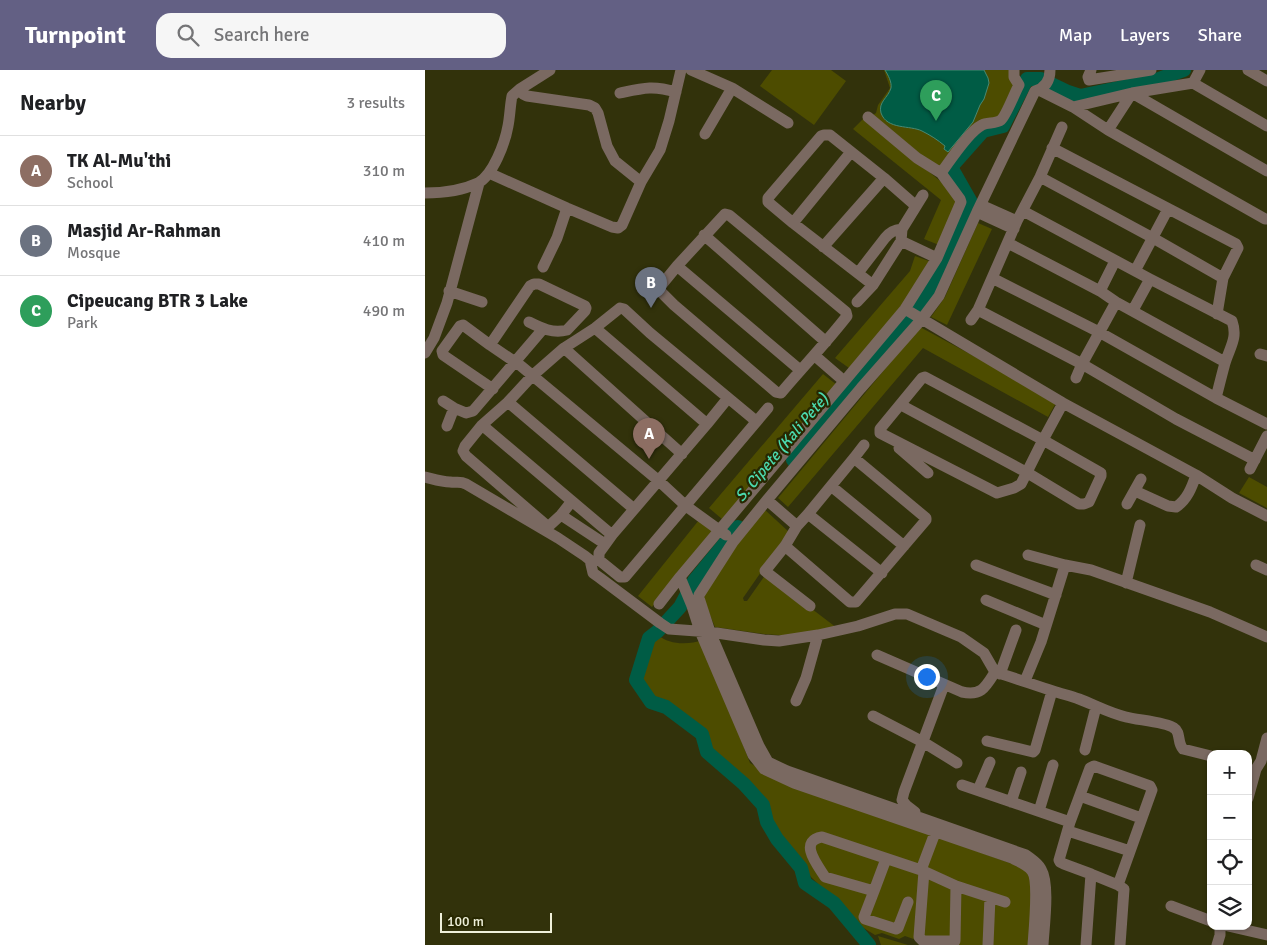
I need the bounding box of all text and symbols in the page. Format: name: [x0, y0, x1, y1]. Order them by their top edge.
search box: [156, 13, 506, 58]
text: Turnpoint: [25, 20, 126, 50]
icon: search: [174, 21, 202, 49]
text: Search here: [214, 23, 309, 47]
text: Map: [1059, 24, 1092, 46]
text: Layers: [1120, 24, 1170, 46]
text: Share: [1198, 24, 1242, 46]
pin: C: [920, 80, 952, 121]
text: Nearby: [20, 90, 86, 116]
text: 3 results: [346, 93, 405, 113]
text: TK Al-Mu'thi: [67, 149, 171, 173]
text: A: [31, 161, 41, 181]
text: 310 m: [363, 161, 405, 181]
text: School: [67, 173, 113, 193]
text: Masjid Ar-Rahman: [67, 219, 221, 243]
text: B: [31, 231, 41, 251]
text: 410 m: [363, 231, 405, 251]
text: Mosque: [67, 243, 120, 263]
pin: B: [635, 267, 667, 308]
text: Cipeucang BTR 3 Lake: [67, 289, 248, 313]
text: C: [31, 301, 41, 321]
text: 490 m: [363, 301, 405, 321]
text: Park: [67, 313, 98, 333]
water label: S. Cipete (Kali Pete): [731, 389, 833, 506]
pin: A: [633, 418, 665, 459]
your location: [914, 664, 940, 690]
map controls: [1207, 750, 1252, 930]
button: +: [1207, 750, 1252, 795]
button: −: [1207, 795, 1252, 840]
button: locate: [1207, 840, 1252, 885]
button: layers: [1207, 885, 1252, 930]
scale bar: [440, 910, 553, 933]
text: 100 m: [447, 913, 484, 930]

